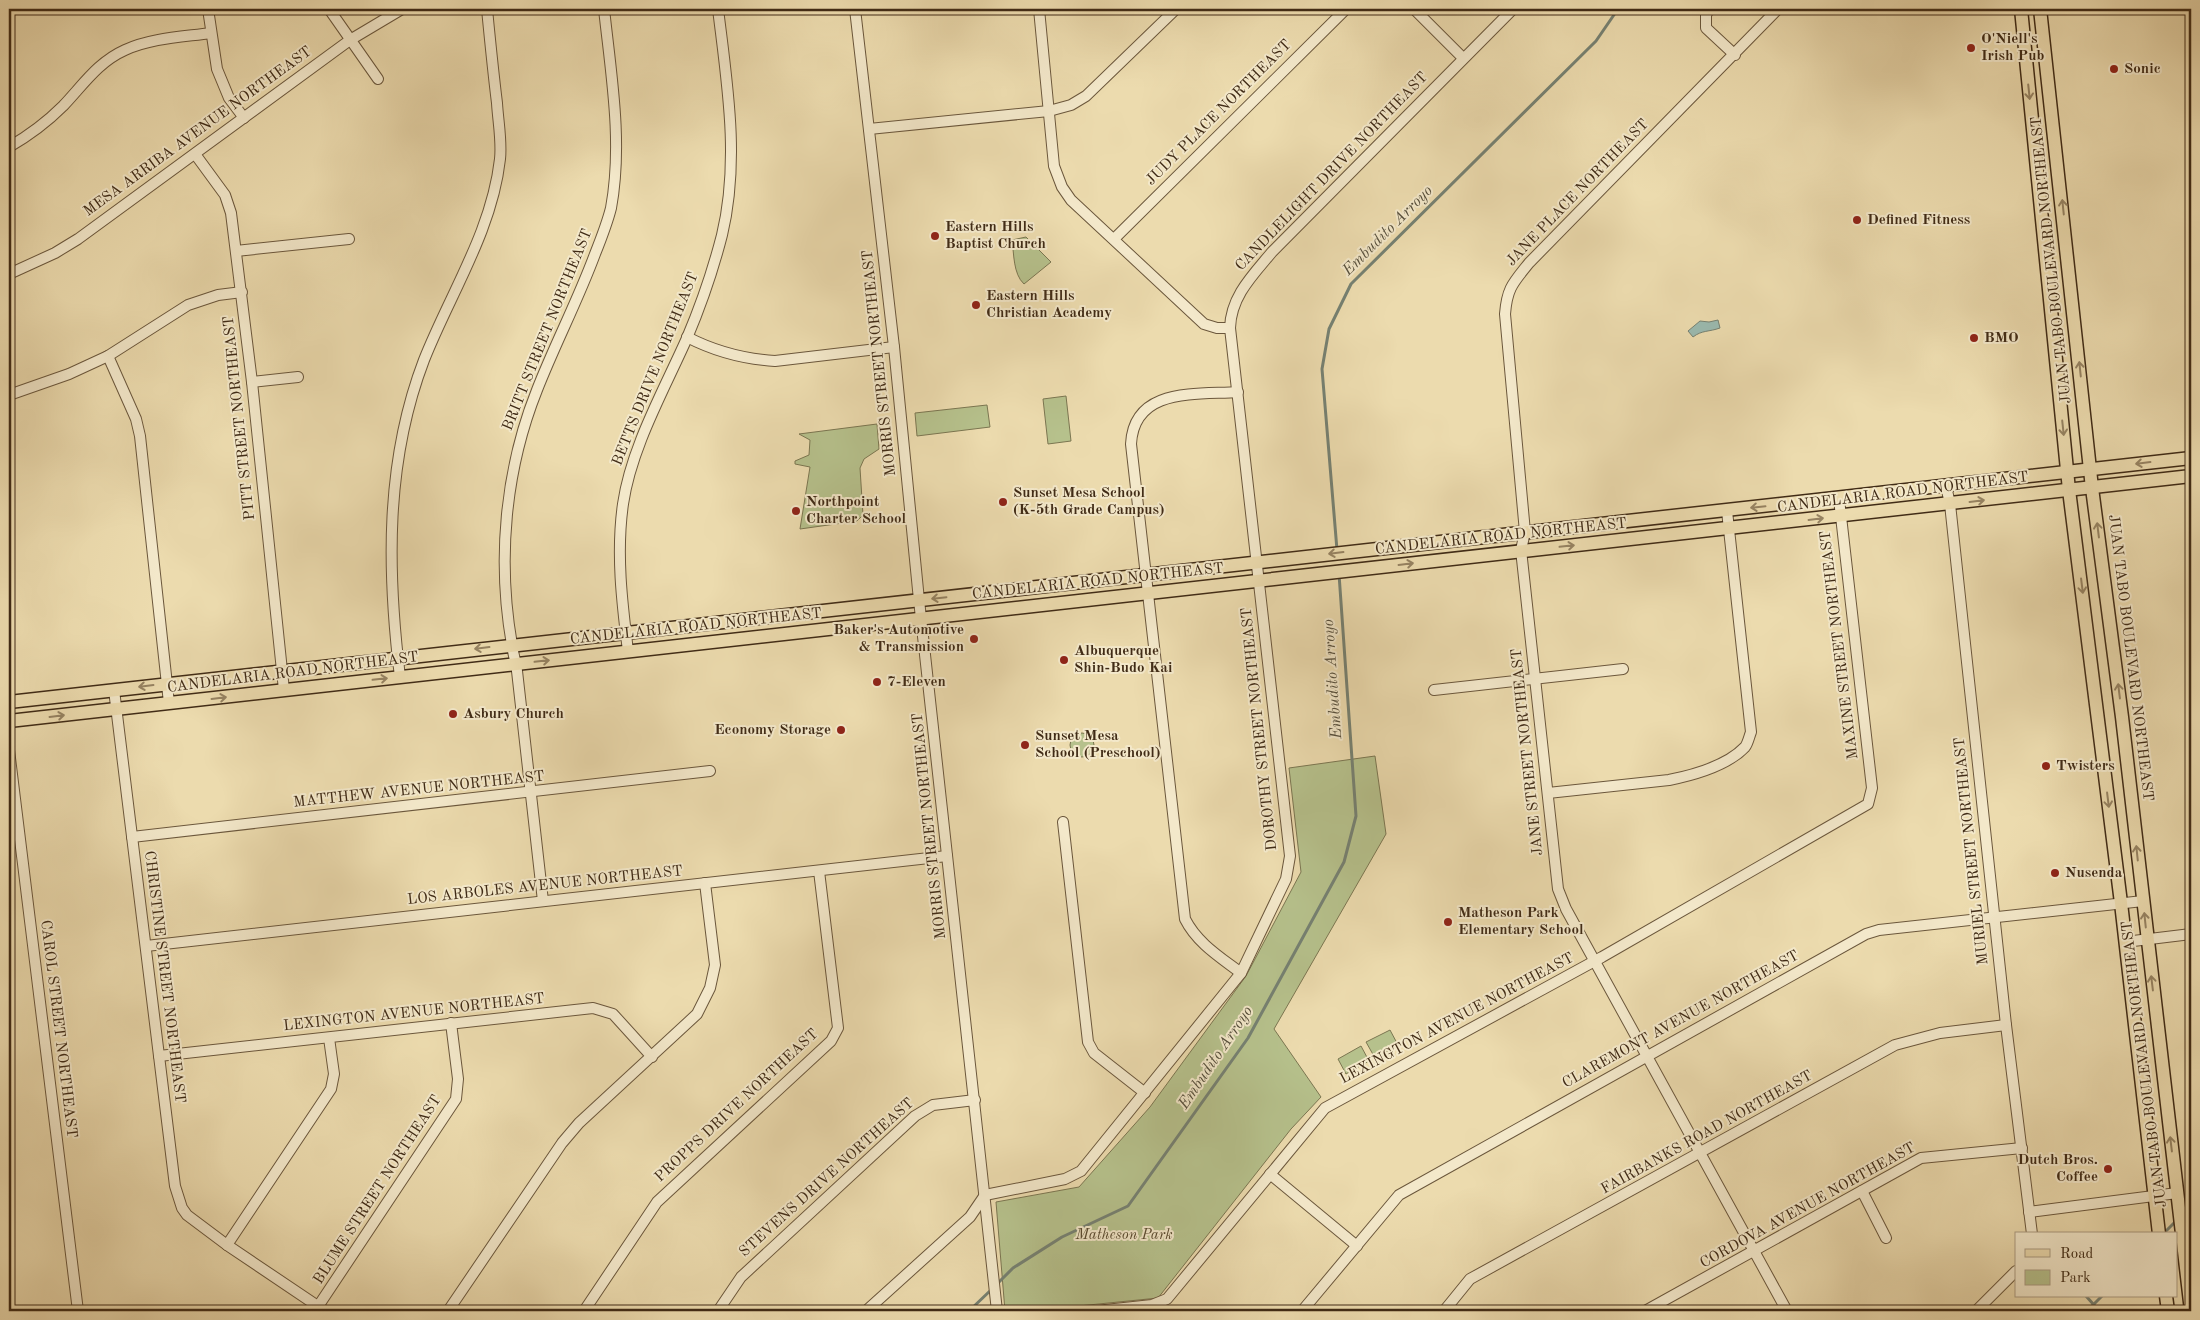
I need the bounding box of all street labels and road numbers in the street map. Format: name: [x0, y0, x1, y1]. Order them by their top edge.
street label: JUDY PLACE NORTHEAST: [1143, 37, 1295, 189]
street label: MESA ARRIBA AVENUE NORTHEAST: [81, 44, 315, 220]
street label: CANDLELIGHT DRIVE NORTHEAST: [1233, 70, 1431, 274]
street label: JUAN TABO BOULEVARD NORTHEAST: [2029, 116, 2075, 404]
street label: JANE PLACE NORTHEAST: [1504, 117, 1652, 269]
street label: BRITT STREET NORTHEAST: [501, 227, 595, 433]
street label: MORRIS STREET NORTHEAST: [861, 249, 899, 477]
street label: BETTS DRIVE NORTHEAST: [610, 270, 702, 468]
street label: PITT STREET NORTHEAST: [222, 315, 258, 521]
street label: CANDELARIA ROAD NORTHEAST: [1777, 470, 2029, 516]
street label: JUAN TABO BOULEVARD NORTHEAST: [2105, 514, 2155, 802]
street label: CANDELARIA ROAD NORTHEAST: [1374, 516, 1628, 558]
street label: MAXINE STREET NORTHEAST: [1818, 530, 1862, 760]
street label: CANDELARIA ROAD NORTHEAST: [971, 561, 1225, 603]
street label: CANDELARIA ROAD NORTHEAST: [569, 606, 823, 648]
street label: DOROTHY STREET NORTHEAST: [1240, 607, 1280, 851]
street label: JANE STREET NORTHEAST: [1510, 648, 1546, 856]
street label: CANDELARIA ROAD NORTHEAST: [167, 650, 419, 696]
street label: MORRIS STREET NORTHEAST: [911, 712, 949, 940]
street label: MURIEL STREET NORTHEAST: [1953, 736, 1991, 966]
street label: MATTHEW AVENUE NORTHEAST: [293, 769, 545, 811]
street label: CHRISTINE STREET NORTHEAST: [141, 850, 187, 1104]
street label: LOS ARBOLES AVENUE NORTHEAST: [407, 864, 683, 908]
street label: CAROL STREET NORTHEAST: [37, 919, 79, 1139]
street label: JUAN TABO BOULEVARD NORTHEAST: [2120, 920, 2170, 1208]
street label: CLAREMONT AVENUE NORTHEAST: [1560, 948, 1802, 1092]
street label: LEXINGTON AVENUE NORTHEAST: [1337, 951, 1577, 1087]
street label: LEXINGTON AVENUE NORTHEAST: [283, 992, 545, 1034]
street label: PROPPS DRIVE NORTHEAST: [653, 1027, 821, 1185]
street label: FAIRBANKS ROAD NORTHEAST: [1599, 1068, 1815, 1198]
street label: BLUME STREET NORTHEAST: [311, 1093, 445, 1287]
street label: STEVENS DRIVE NORTHEAST: [737, 1096, 917, 1260]
street label: CORDOVA AVENUE NORTHEAST: [1698, 1140, 1918, 1272]

